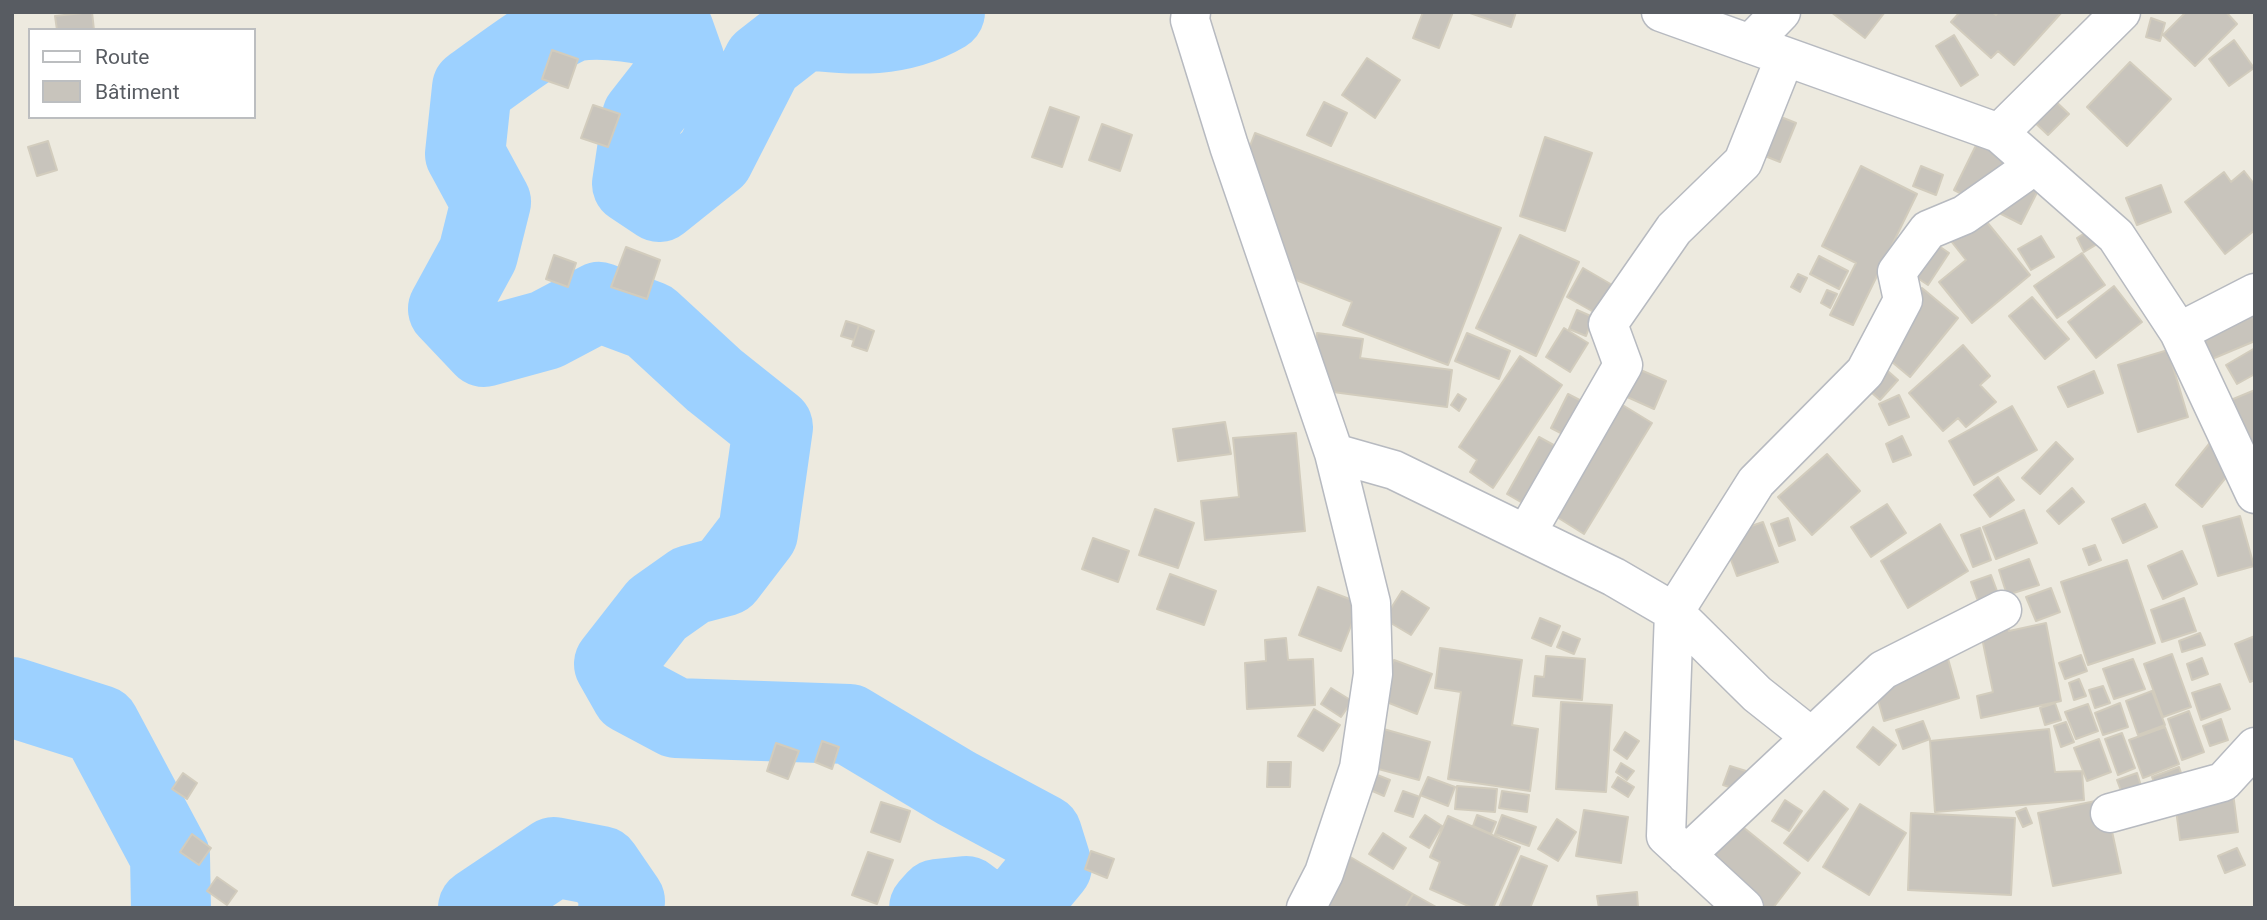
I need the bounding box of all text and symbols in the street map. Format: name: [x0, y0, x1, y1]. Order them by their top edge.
legend: [28, 28, 256, 119]
text: Route: [95, 45, 150, 69]
text: Bâtiment: [95, 80, 180, 104]

